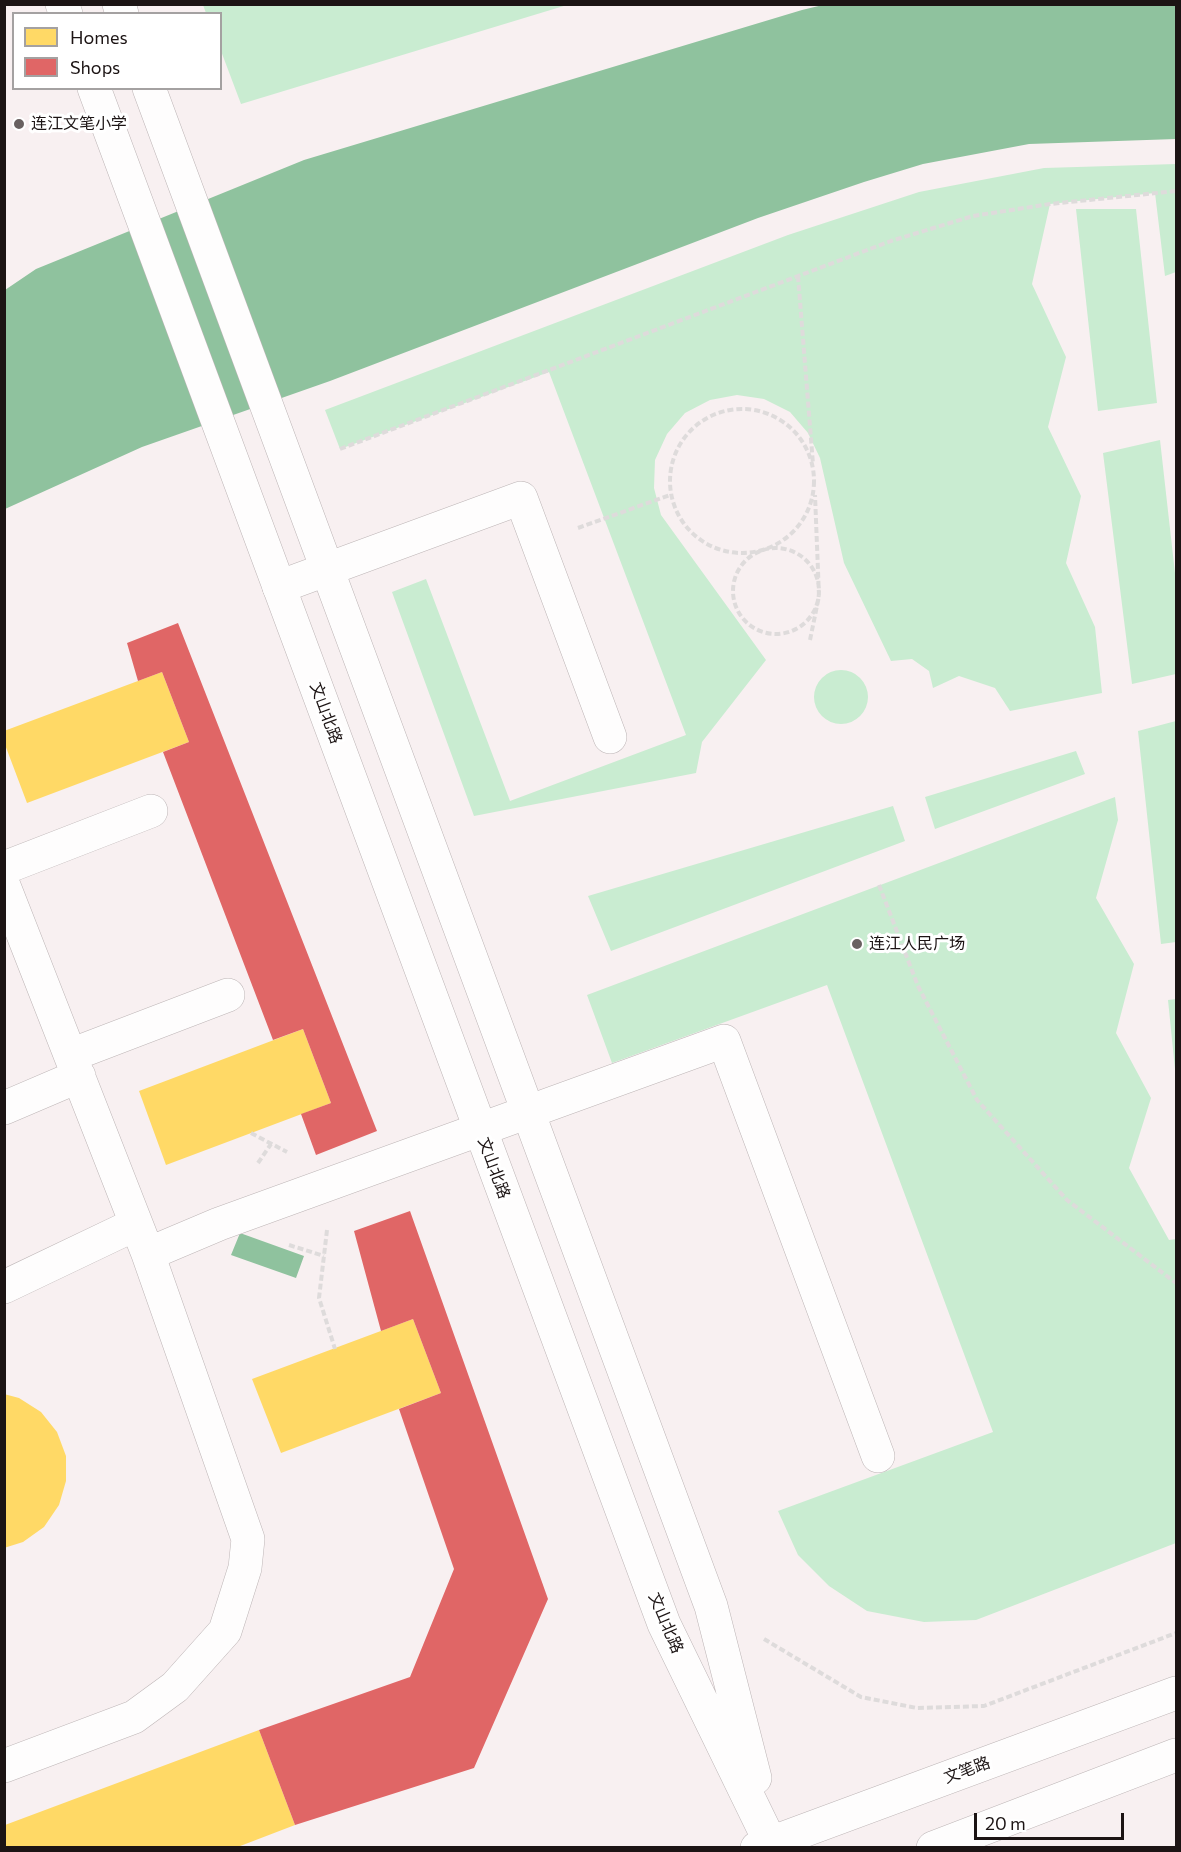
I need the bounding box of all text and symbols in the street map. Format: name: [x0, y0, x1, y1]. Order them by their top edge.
legend: [12, 12, 222, 90]
text: Homes: [70, 26, 128, 48]
text: Shops: [70, 56, 120, 78]
place label: 连江文笔小学: [31, 114, 127, 134]
marker: 连江文笔小学: [12, 117, 26, 131]
street label: 文山北路: [306, 680, 346, 746]
place label: 连江人民广场: [869, 934, 965, 954]
marker: 连江人民广场: [850, 937, 864, 951]
street label: 文山北路: [474, 1135, 514, 1201]
street label: 文山北路: [645, 1590, 687, 1656]
street label: 文笔路: [941, 1753, 993, 1787]
scale bar: [977, 1801, 1127, 1839]
text: 20 m: [985, 1812, 1026, 1834]

